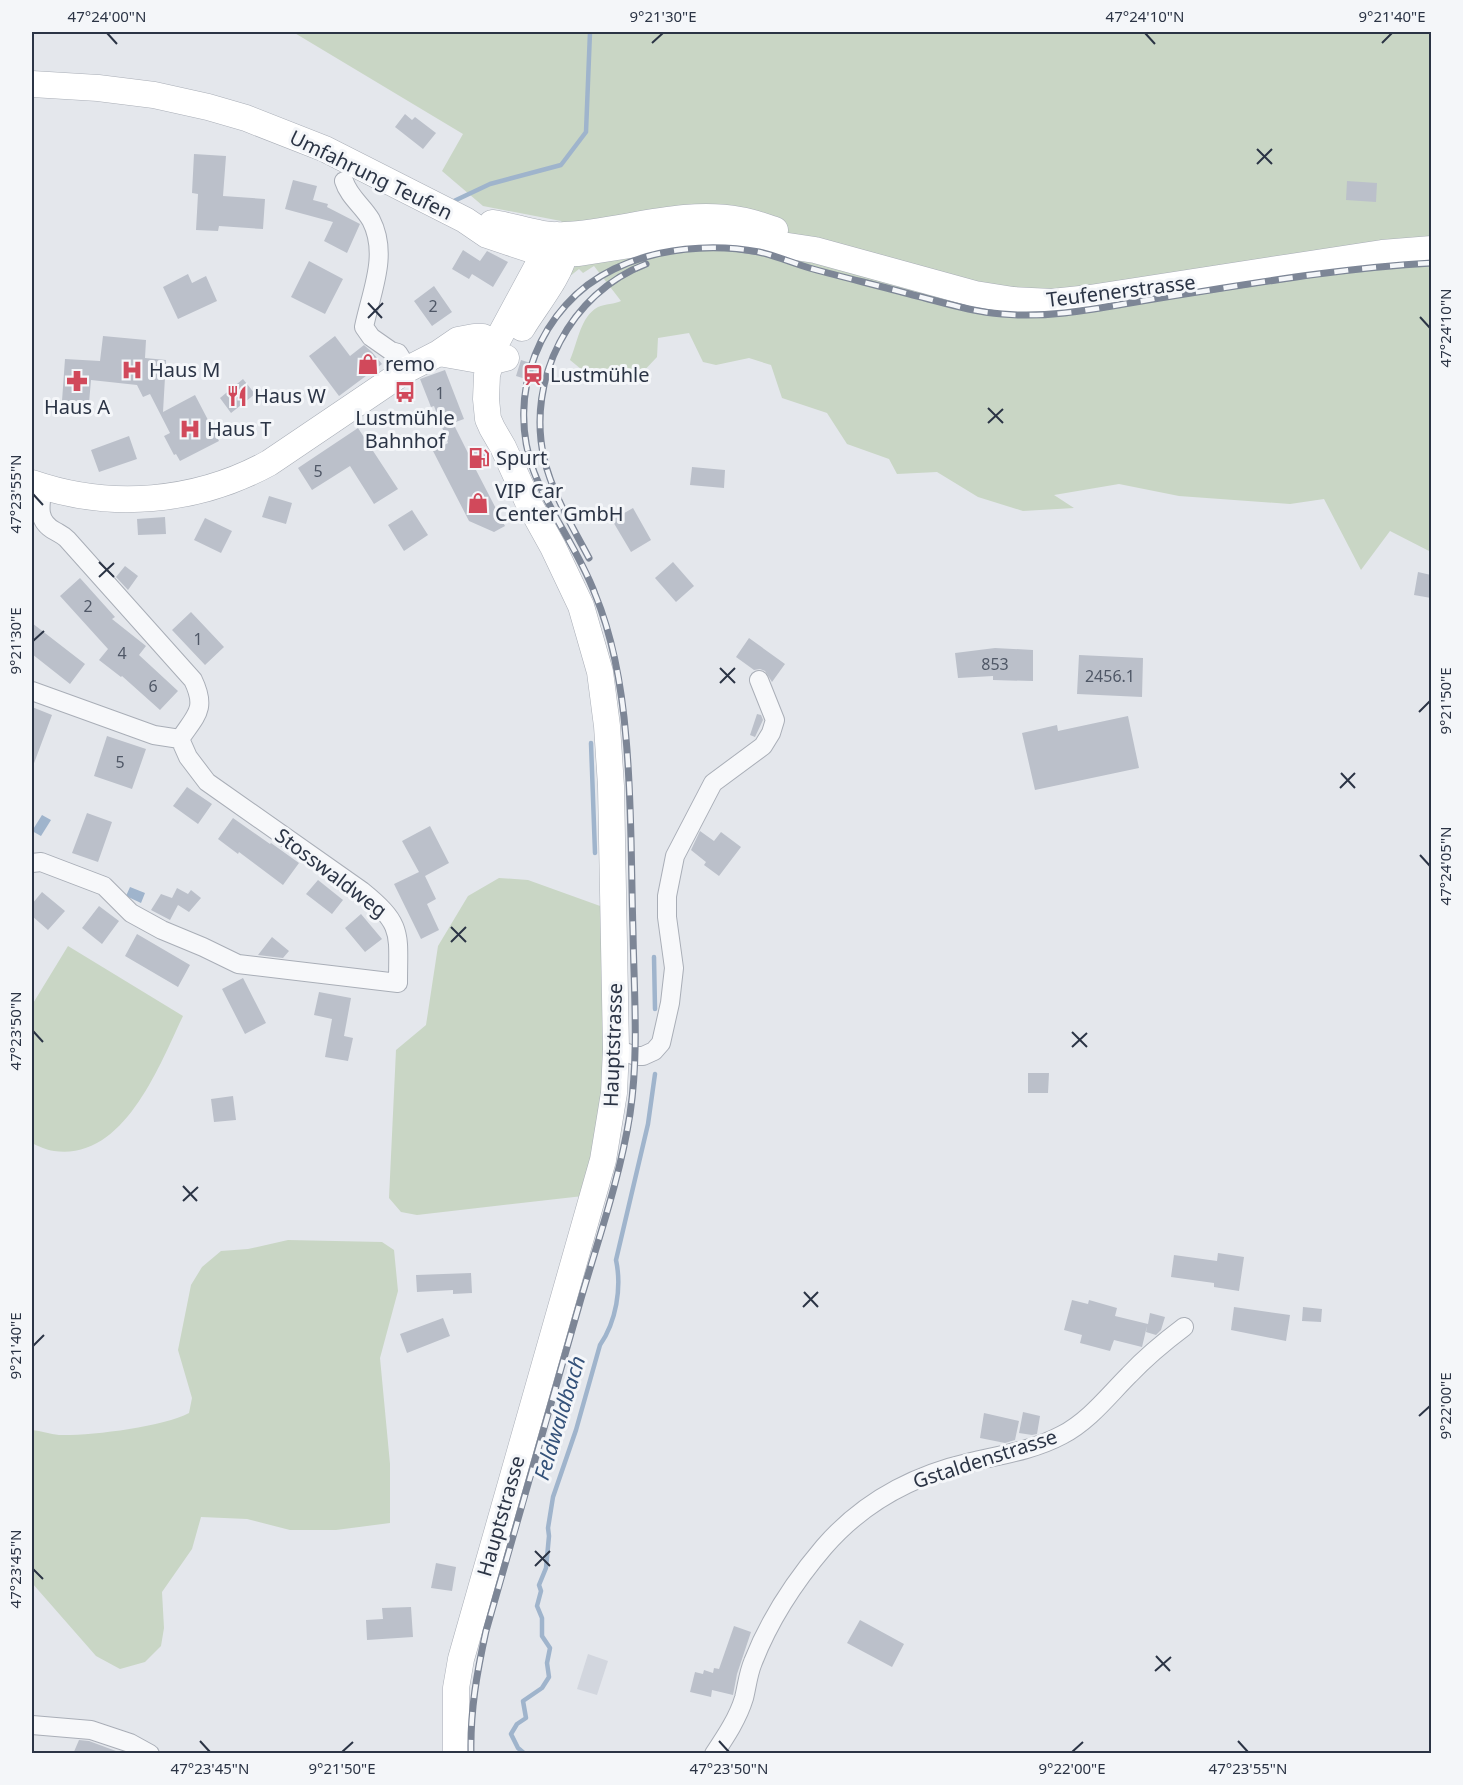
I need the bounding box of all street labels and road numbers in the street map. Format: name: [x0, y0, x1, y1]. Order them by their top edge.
street label: Umfahrung Teufen: [285, 123, 457, 226]
street label: Teufenerstrasse: [1045, 268, 1197, 313]
street label: Stosswaldweg: [270, 822, 393, 923]
street label: Hauptstrasse: [597, 982, 628, 1108]
street label: Gstaldenstrasse: [909, 1423, 1060, 1495]
street label: Hauptstrasse: [470, 1452, 531, 1579]

